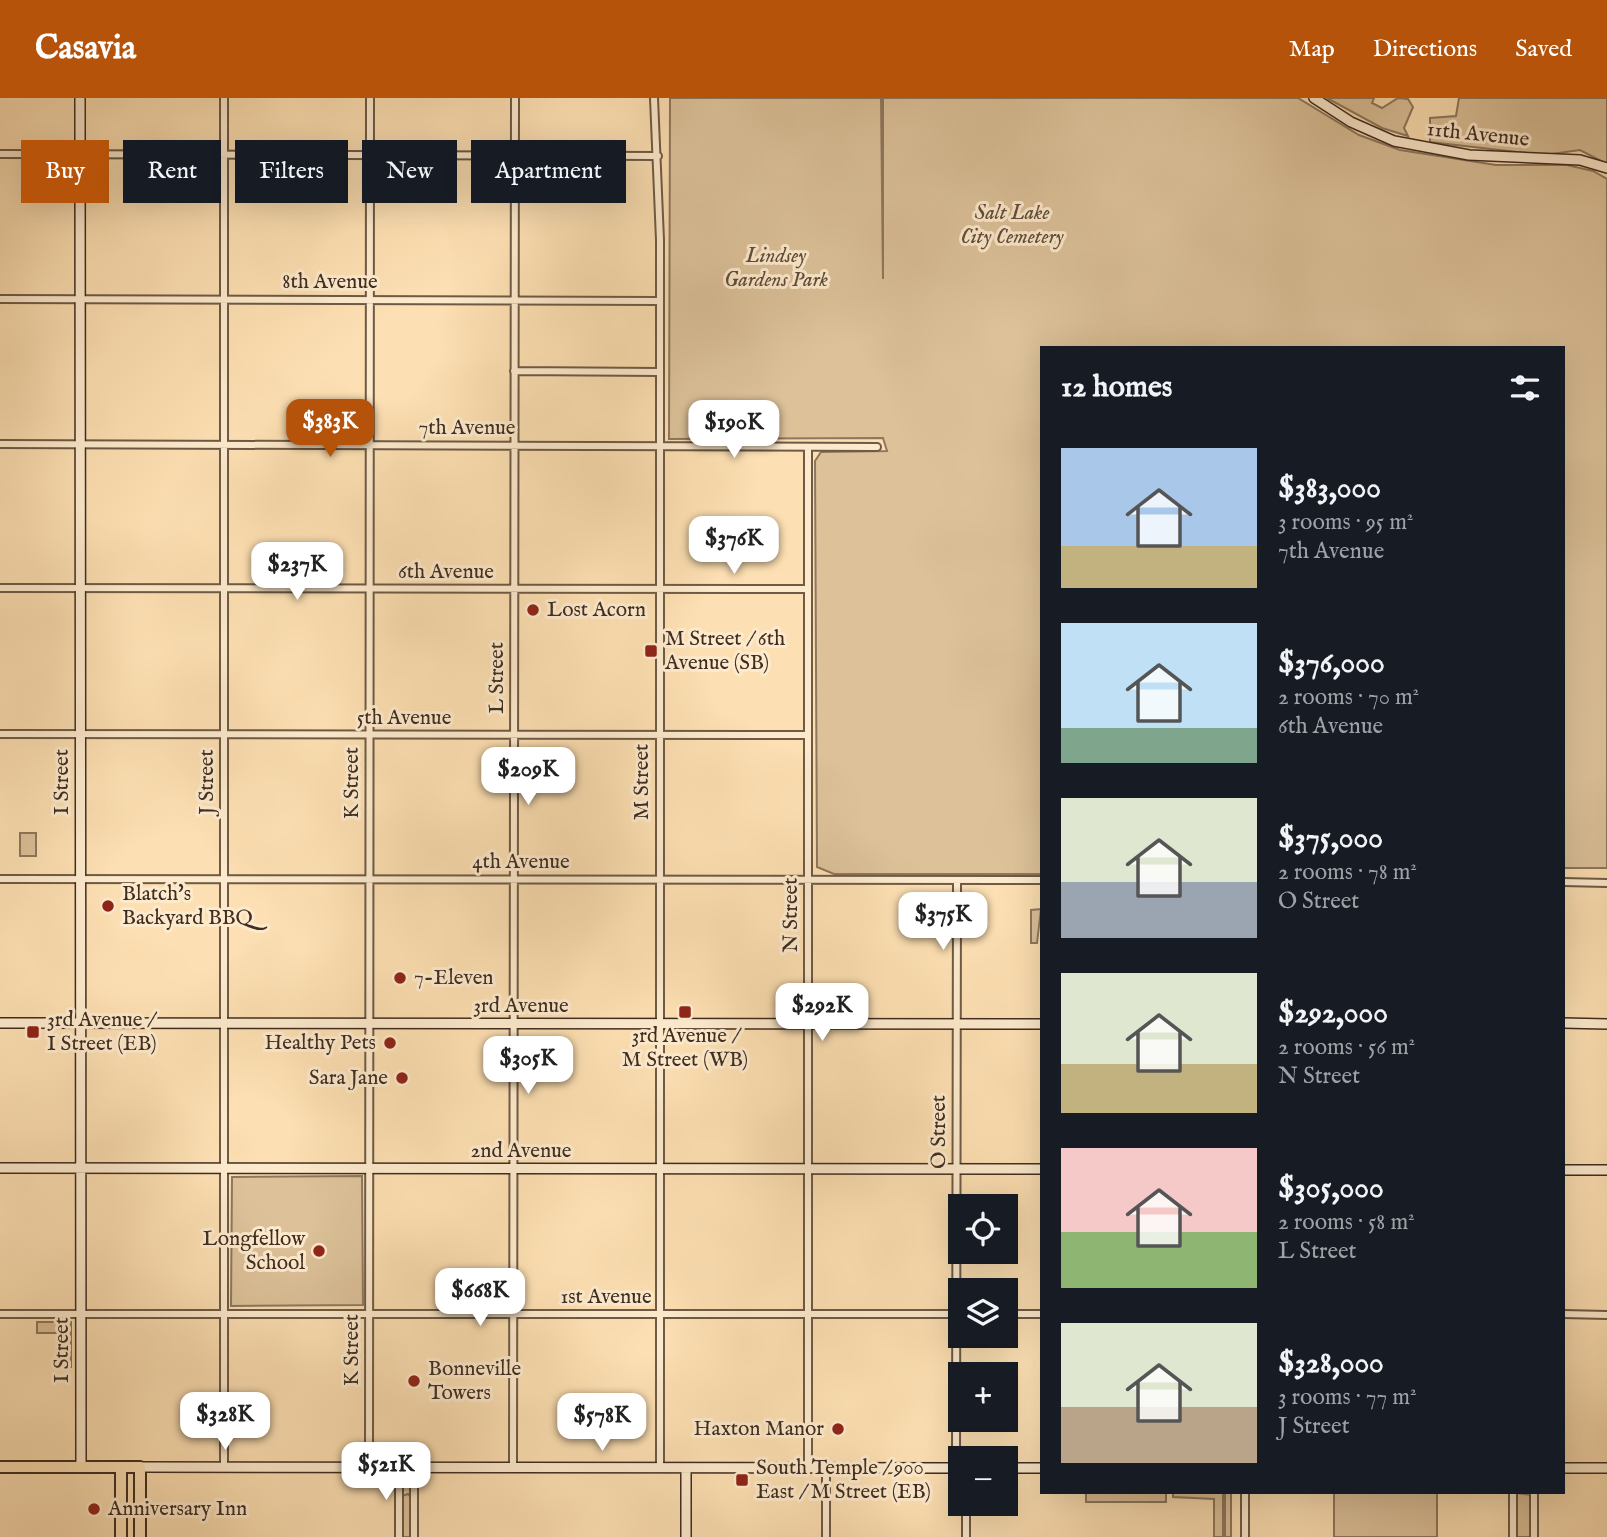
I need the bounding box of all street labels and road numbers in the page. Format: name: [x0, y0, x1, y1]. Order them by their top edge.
street label: 11th Avenue: [1425, 116, 1531, 154]
street label: 8th Avenue: [282, 269, 378, 296]
street label: 7th Avenue: [419, 415, 516, 442]
street label: 6th Avenue: [398, 559, 494, 586]
street label: L Street: [484, 642, 511, 714]
street label: 5th Avenue: [357, 705, 452, 732]
street label: M Street: [629, 744, 656, 820]
street label: K Street: [339, 747, 366, 819]
street label: I Street: [49, 749, 76, 815]
street label: J Street: [194, 749, 221, 817]
street label: 4th Avenue: [472, 849, 570, 876]
street label: N Street: [778, 878, 805, 952]
street label: 3rd Avenue: [473, 993, 569, 1020]
street label: O Street: [926, 1095, 953, 1169]
street label: 2nd Avenue: [471, 1138, 572, 1165]
street label: 1st Avenue: [560, 1284, 652, 1311]
street label: K Street: [339, 1314, 366, 1386]
street label: I Street: [49, 1317, 76, 1383]

